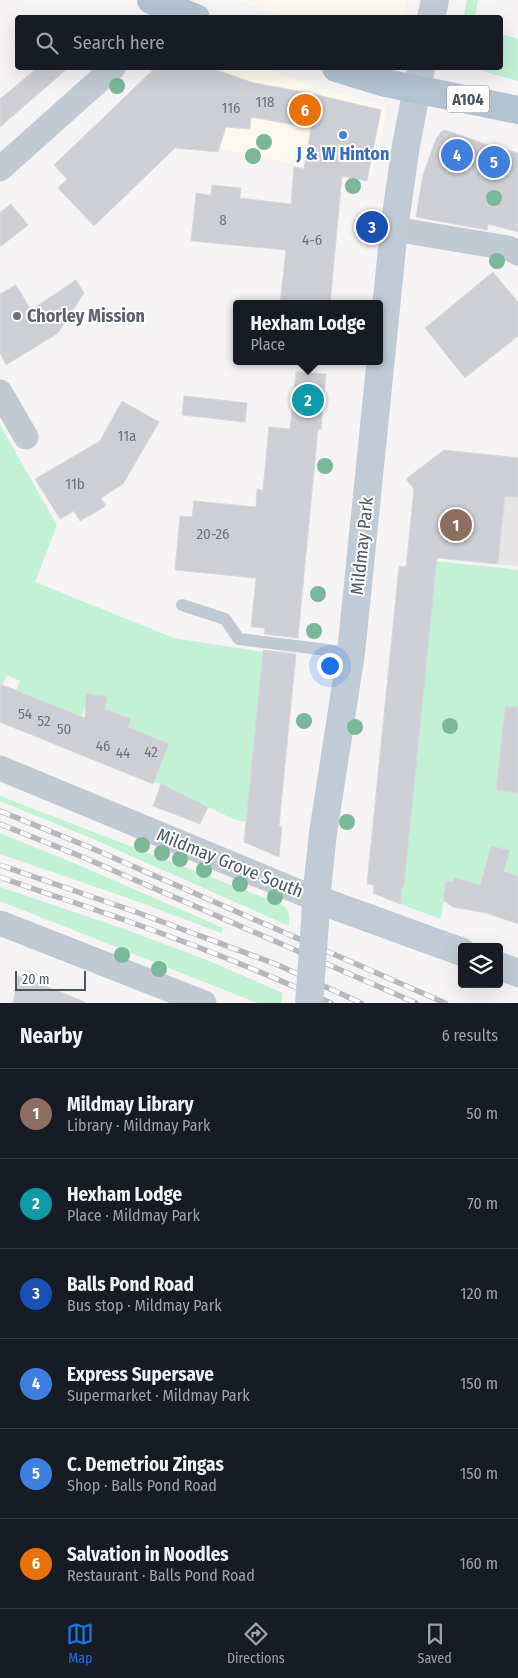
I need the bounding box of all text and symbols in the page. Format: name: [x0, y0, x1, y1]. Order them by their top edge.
search box: [15, 15, 503, 70]
icon: search: [33, 29, 61, 57]
text: Search here: [73, 31, 165, 54]
road number: A104: [447, 86, 489, 112]
pin: 6: [289, 91, 321, 129]
house number: 118: [256, 93, 275, 111]
house number: 116: [222, 99, 240, 117]
marker: J & W Hinton: [337, 129, 349, 141]
pin: 4: [441, 136, 473, 174]
place label: J & W Hinton: [296, 143, 389, 165]
pin: 5: [478, 143, 510, 181]
pin: 3: [356, 208, 388, 246]
house number: 8: [219, 211, 227, 229]
house number: 4-6: [302, 231, 322, 249]
popup: [233, 300, 383, 365]
place label: Chorley Mission: [27, 305, 145, 327]
marker: Chorley Mission: [11, 310, 23, 322]
text: Hexham Lodge: [250, 312, 366, 335]
text: Place: [250, 335, 285, 354]
pin: 2: [292, 381, 324, 419]
house number: 11a: [118, 427, 136, 445]
house number: 11b: [65, 475, 85, 493]
street label: Mildmay Park: [346, 495, 378, 596]
pin: 1: [440, 506, 472, 544]
house number: 20-26: [196, 525, 230, 543]
your location: [317, 653, 343, 679]
house number: 54: [18, 705, 32, 723]
house number: 52: [37, 712, 51, 730]
house number: 50: [57, 720, 71, 738]
house number: 46: [96, 737, 110, 755]
house number: 42: [144, 743, 158, 761]
house number: 44: [116, 744, 130, 762]
street label: Mildmay Grove South: [154, 824, 306, 902]
map controls: [458, 943, 503, 988]
button: layers: [458, 943, 503, 988]
scale bar: [15, 968, 86, 991]
text: 20 m: [22, 971, 50, 988]
text: Nearby: [20, 1023, 82, 1049]
text: 6 results: [442, 1026, 498, 1045]
text: Mildmay Library: [67, 1093, 194, 1116]
text: 1: [33, 1104, 39, 1123]
text: 50 m: [466, 1104, 498, 1123]
text: Library · Mildmay Park: [67, 1116, 211, 1135]
text: Hexham Lodge: [67, 1183, 182, 1206]
text: 2: [32, 1194, 40, 1213]
text: 70 m: [467, 1194, 498, 1213]
text: Place · Mildmay Park: [67, 1206, 200, 1225]
text: Balls Pond Road: [67, 1273, 194, 1296]
text: 3: [32, 1284, 40, 1303]
text: 120 m: [460, 1284, 498, 1303]
text: Bus stop · Mildmay Park: [67, 1296, 222, 1315]
text: Express Supersave: [67, 1363, 214, 1386]
text: 4: [32, 1374, 40, 1393]
text: 150 m: [460, 1374, 498, 1393]
text: Supermarket · Mildmay Park: [67, 1386, 250, 1405]
text: C. Demetriou Zingas: [67, 1453, 224, 1476]
text: 5: [32, 1464, 40, 1483]
text: 150 m: [460, 1464, 498, 1483]
text: Shop · Balls Pond Road: [67, 1476, 217, 1495]
text: Salvation in Noodles: [67, 1543, 229, 1566]
text: 6: [32, 1554, 40, 1573]
text: 160 m: [459, 1554, 498, 1573]
text: Restaurant · Balls Pond Road: [67, 1566, 255, 1585]
tab: Map: [66, 1620, 94, 1667]
tab: Directions: [227, 1620, 285, 1667]
tab: Saved: [417, 1620, 452, 1667]

